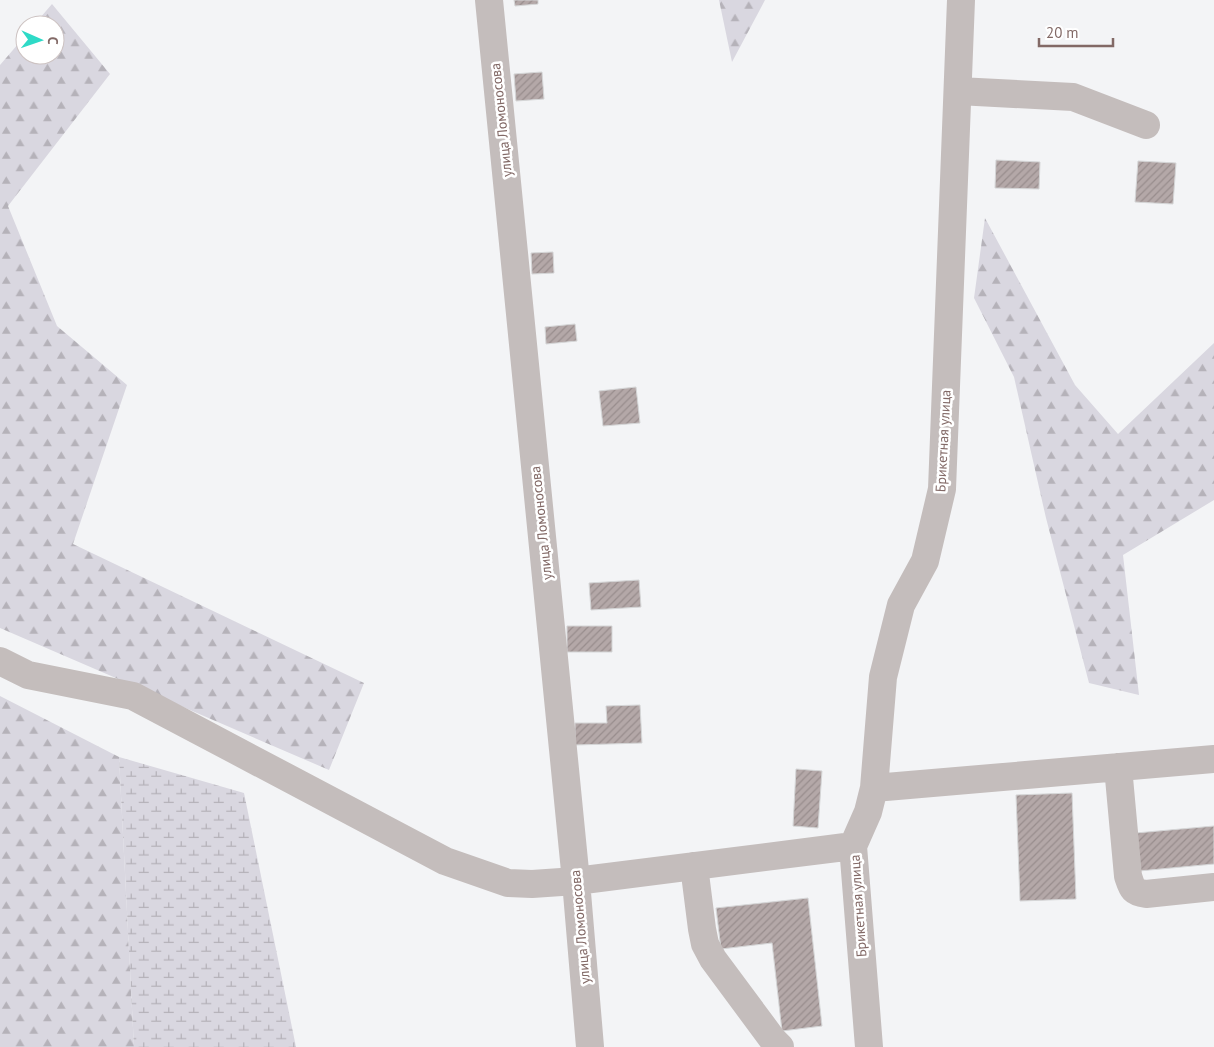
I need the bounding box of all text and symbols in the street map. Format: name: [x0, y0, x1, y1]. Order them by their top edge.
north arrow: [15, 15, 65, 65]
scale bar: [1039, 15, 1113, 47]
text: 20 m: [1046, 23, 1079, 42]
text: С: [44, 36, 62, 45]
street label: улица Ломоносова: [486, 62, 516, 178]
street label: Брикетная улица: [931, 389, 955, 493]
street label: улица Ломоносова: [526, 465, 556, 581]
street label: Брикетная улица: [845, 854, 871, 958]
street label: улица Ломоносова: [566, 869, 594, 985]

